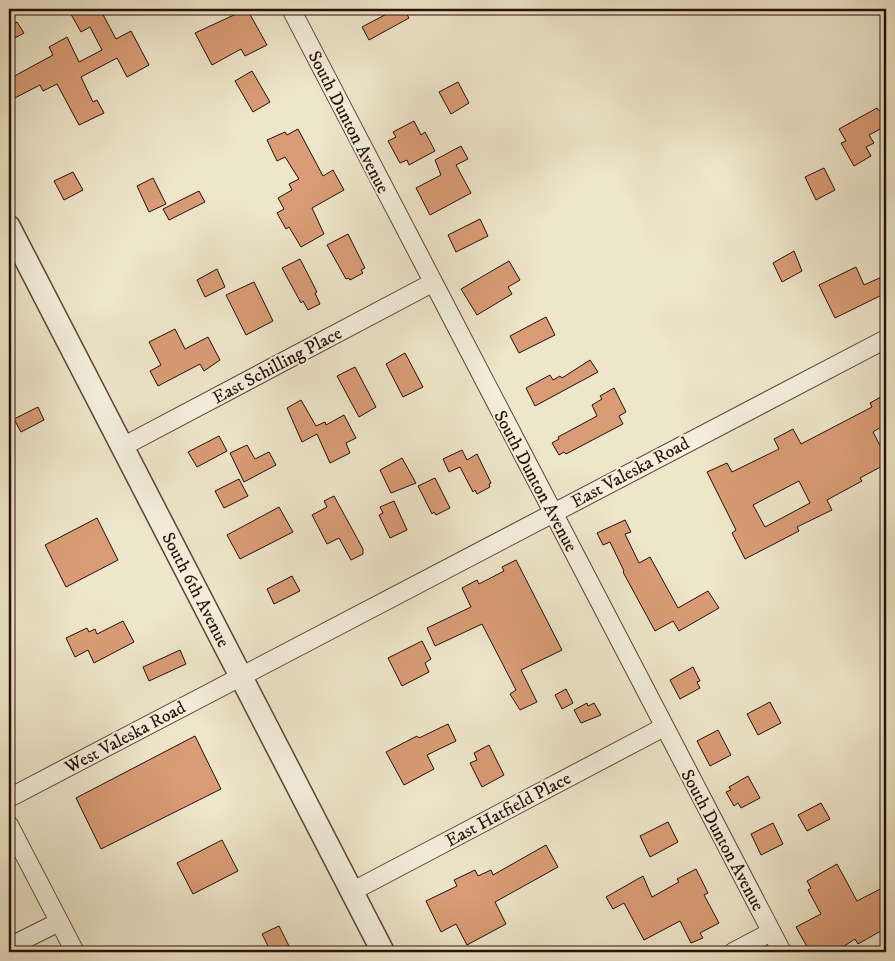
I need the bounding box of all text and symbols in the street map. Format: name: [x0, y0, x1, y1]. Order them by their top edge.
street label: South Dunton Avenue: [303, 47, 394, 197]
street label: East Schilling Place: [209, 323, 346, 409]
street label: South Dunton Avenue: [489, 407, 582, 556]
street label: East Valeska Road: [568, 433, 693, 513]
street label: South 6th Avenue: [156, 529, 234, 651]
street label: West Valeska Road: [61, 697, 189, 779]
street label: South Dunton Avenue: [676, 766, 769, 915]
street label: East Hatfield Place: [442, 768, 575, 852]

